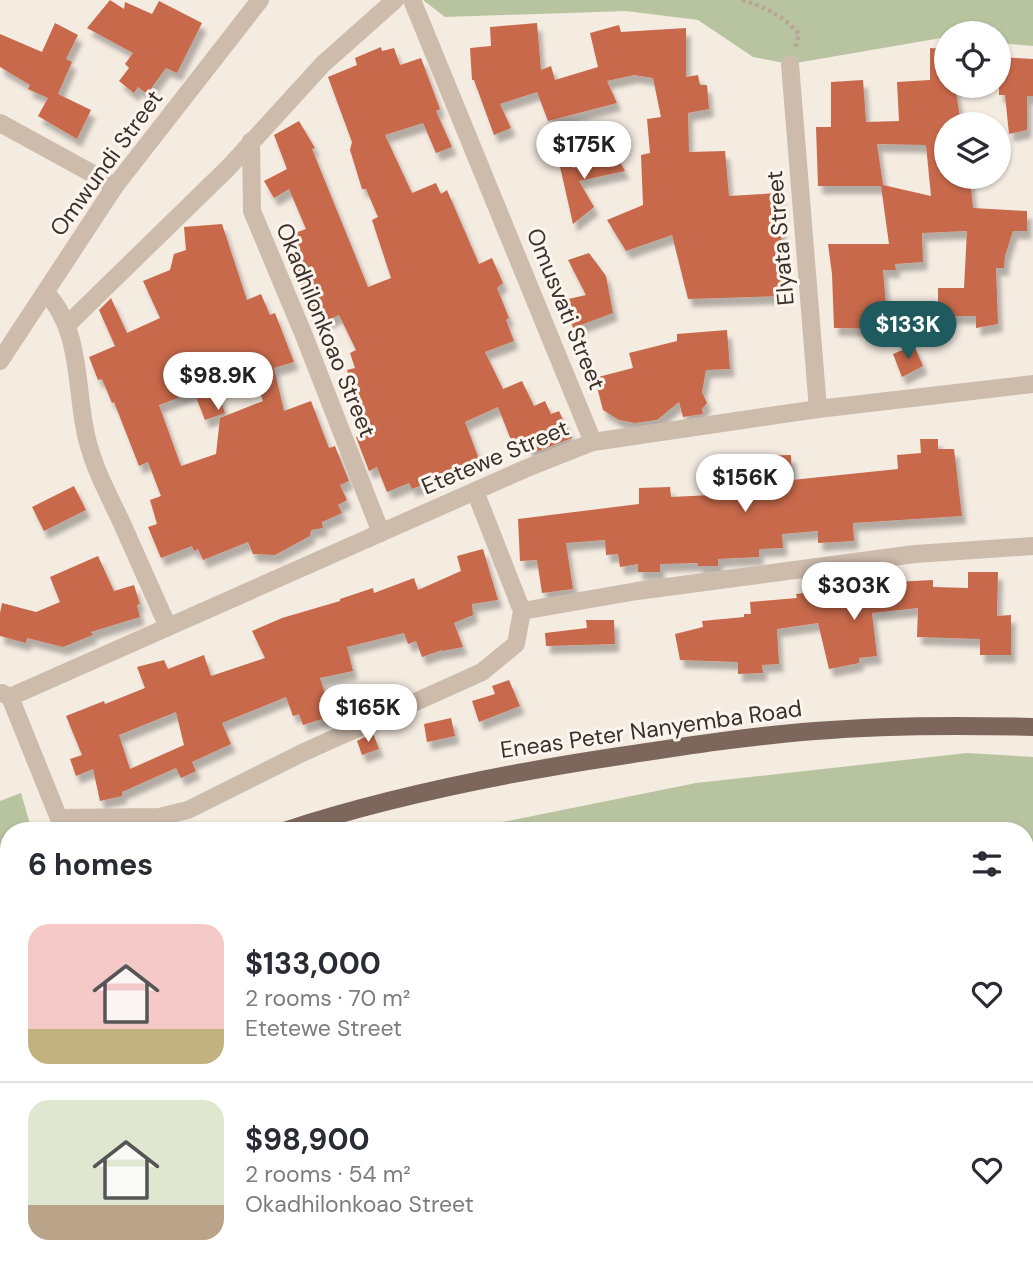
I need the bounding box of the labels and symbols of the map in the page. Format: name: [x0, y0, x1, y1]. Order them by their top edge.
street label: Omwundi Street: [43, 84, 169, 242]
pin: $175K: [535, 122, 633, 181]
street label: Elyata Street: [759, 169, 801, 307]
street label: Okadhilonkoao Street: [269, 218, 383, 442]
street label: Omusvati Street: [520, 224, 612, 394]
pin: $133K: [859, 302, 957, 361]
pin: $98.9K: [161, 352, 275, 412]
street label: Etetewe Street: [417, 412, 573, 502]
pin: $156K: [696, 454, 794, 514]
pin: $303K: [805, 562, 903, 622]
pin: $165K: [319, 684, 417, 744]
street label: Eneas Peter Nanyemba Road: [498, 693, 804, 765]

